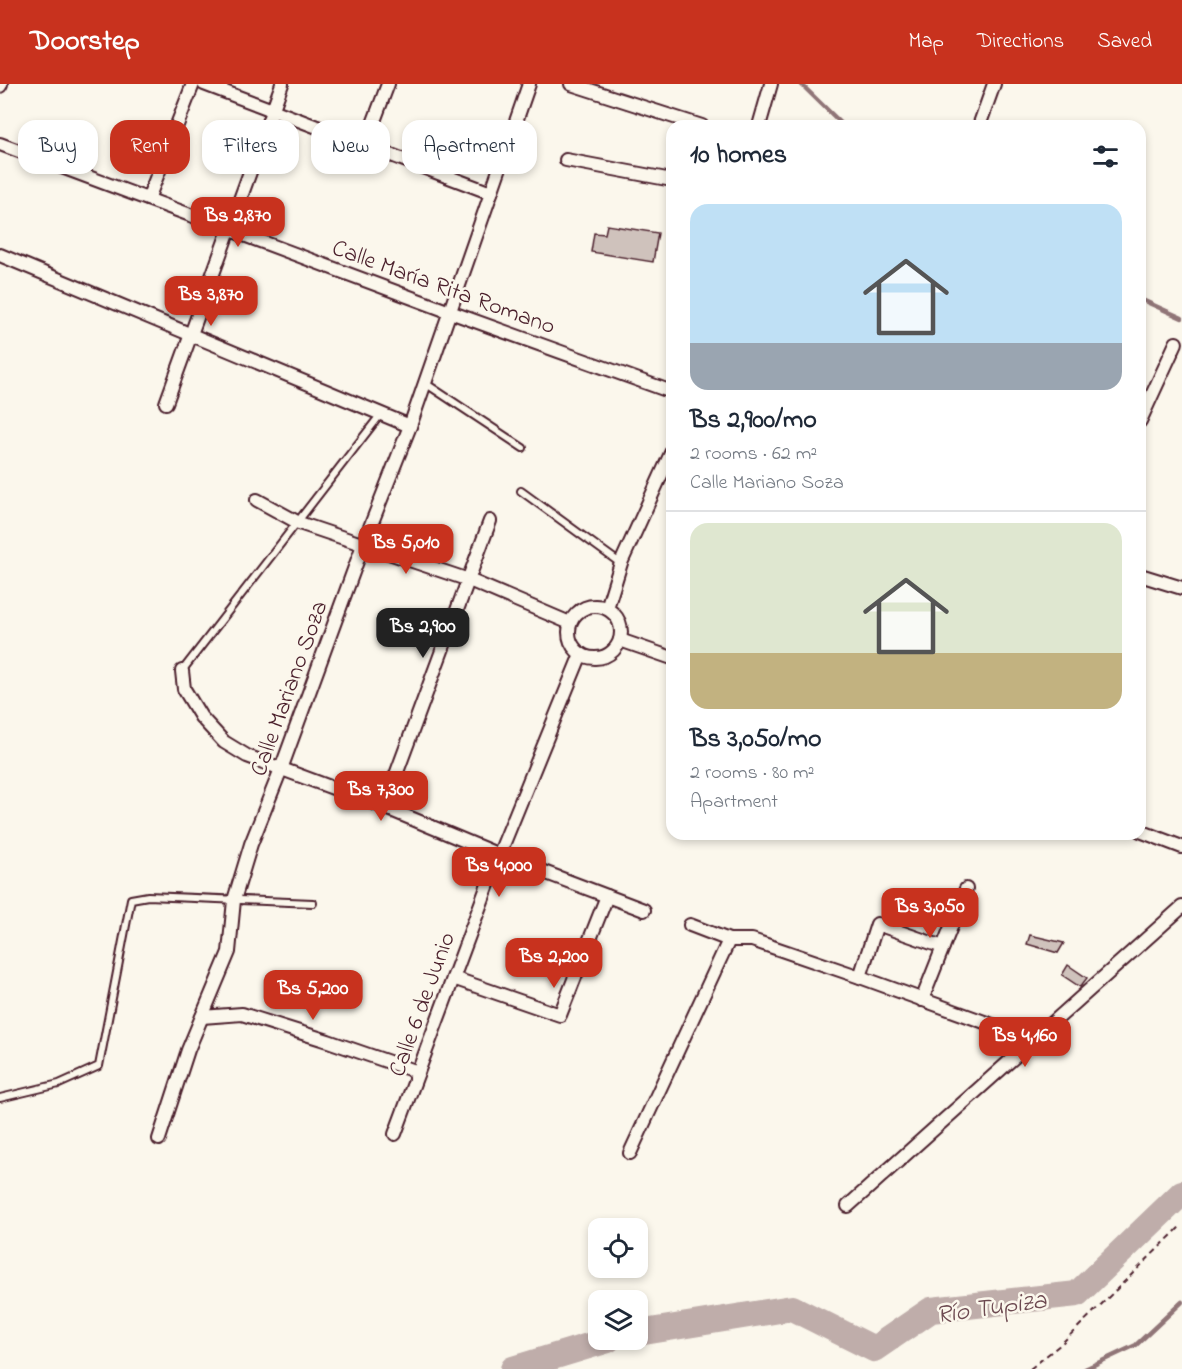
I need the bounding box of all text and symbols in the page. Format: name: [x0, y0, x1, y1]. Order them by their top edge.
text: Doorstep: [30, 22, 140, 63]
text: Map: [908, 27, 944, 57]
text: Directions: [977, 27, 1064, 57]
text: Saved: [1097, 27, 1152, 57]
chip: Buy: [18, 120, 98, 174]
chip: Rent: [110, 120, 190, 174]
chip: Filters: [202, 120, 299, 174]
chip: New: [311, 120, 390, 174]
chip: Apartment: [402, 120, 537, 174]
text: 10 homes: [690, 137, 787, 175]
icon: filters: [1089, 140, 1122, 173]
pin: Bs 2,870: [176, 197, 300, 248]
text: Bs 2,870: [205, 202, 271, 231]
street label: Calle María Rita Romano: [327, 232, 560, 345]
icon: home: [852, 243, 960, 351]
pin: Bs 3,870: [149, 276, 273, 327]
text: Bs 3,870: [179, 281, 243, 310]
text: Bs 2,900/mo: [690, 402, 817, 440]
text: 2 rooms · 62 m²: [690, 440, 817, 469]
text: Calle Mariano Soza: [690, 469, 844, 498]
pin: Bs 5,010: [344, 524, 468, 575]
text: Bs 5,010: [372, 529, 440, 558]
icon: home: [852, 562, 960, 670]
street label: Calle Mariano Soza: [242, 596, 338, 781]
pin: Bs 2,900: [361, 608, 485, 659]
text: Bs 2,900: [390, 613, 456, 642]
text: Bs 3,050/mo: [690, 721, 822, 759]
text: 2 rooms · 80 m²: [690, 759, 815, 788]
pin: Bs 7,300: [319, 771, 443, 822]
text: Bs 7,300: [348, 776, 414, 805]
text: Apartment: [690, 788, 778, 817]
pin: Bs 4,000: [437, 847, 561, 898]
text: Bs 4,000: [466, 852, 532, 881]
pin: Bs 3,050: [868, 888, 992, 939]
text: Bs 3,050: [895, 893, 965, 922]
street label: Calle 6 de Junio: [381, 928, 466, 1082]
pin: Bs 2,200: [492, 938, 616, 989]
text: Bs 2,200: [519, 943, 589, 972]
pin: Bs 5,200: [251, 970, 375, 1021]
text: Bs 5,200: [278, 975, 348, 1004]
pin: Bs 4,160: [963, 1017, 1087, 1068]
text: Bs 4,160: [993, 1022, 1057, 1051]
map controls: [588, 1218, 648, 1350]
button: locate: [588, 1218, 648, 1278]
water label: Río Tupiza: [934, 1282, 1050, 1336]
button: layers: [588, 1290, 648, 1350]

